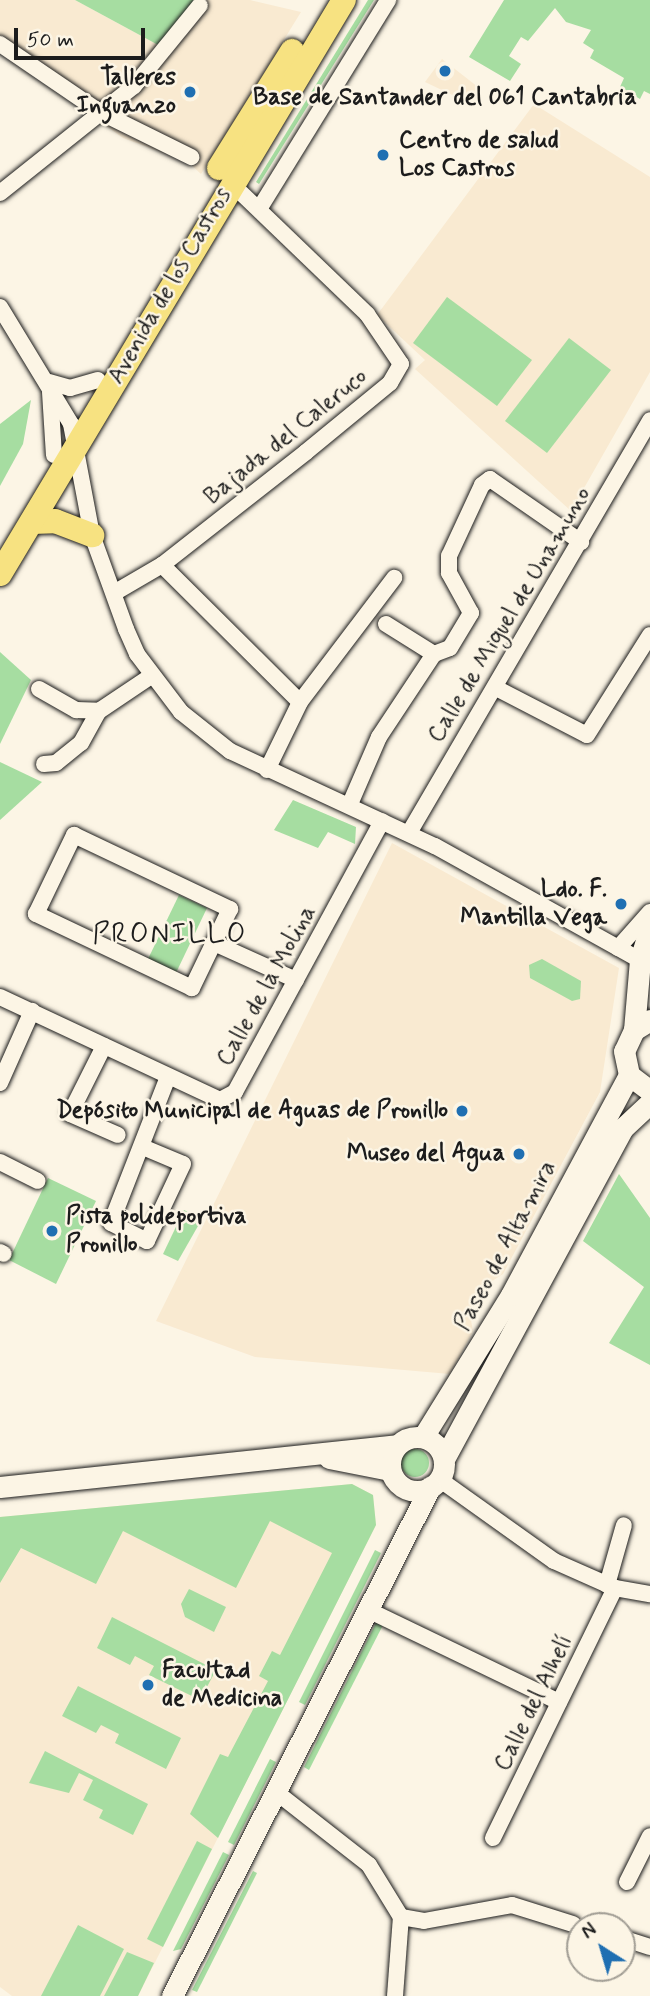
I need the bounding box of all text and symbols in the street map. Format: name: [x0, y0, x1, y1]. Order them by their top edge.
scale bar: [18, 14, 149, 58]
text: 50 m: [27, 26, 74, 54]
marker: Base de Santander del 061 Cantabria: [435, 61, 455, 81]
place label: Talleres Inguanzo: [76, 64, 176, 120]
marker: Talleres Inguanzo: [182, 84, 198, 100]
place label: Base de Santander del 061 Cantabria: [254, 84, 636, 112]
place label: Centro de salud Los Castros: [399, 127, 557, 183]
marker: Centro de salud Los Castros: [373, 145, 393, 165]
street label: Avenida de los Castros: [101, 181, 239, 391]
street label: Bajada del Caleruco: [196, 361, 376, 513]
street label: Calle de Miguel de Unamuno: [423, 483, 597, 747]
place label: Ldo. F. Mantilla Vega: [465, 876, 607, 932]
marker: Ldo. F. Mantilla Vega: [613, 896, 629, 912]
street label: Calle de la Molina: [210, 899, 324, 1073]
district label: PRONILLO: [96, 918, 244, 952]
place label: Depósito Municipal de Aguas de Pronillo: [63, 1097, 448, 1125]
marker: Depósito Municipal de Aguas de Pronillo: [454, 1103, 470, 1119]
place label: Museo del Agua: [351, 1140, 505, 1168]
marker: Museo del Agua: [511, 1146, 527, 1162]
street label: Paseo de Altamira: [449, 1156, 563, 1336]
place label: Pista polideportiva Pronillo: [66, 1203, 247, 1259]
marker: Pista polideportiva Pronillo: [44, 1223, 60, 1239]
street label: Calle del Alhelí: [488, 1629, 580, 1777]
place label: Facultad de Medicina: [162, 1657, 281, 1713]
marker: Facultad de Medicina: [140, 1677, 156, 1693]
north arrow: [566, 1912, 636, 1982]
text: N: [577, 1918, 602, 1945]

